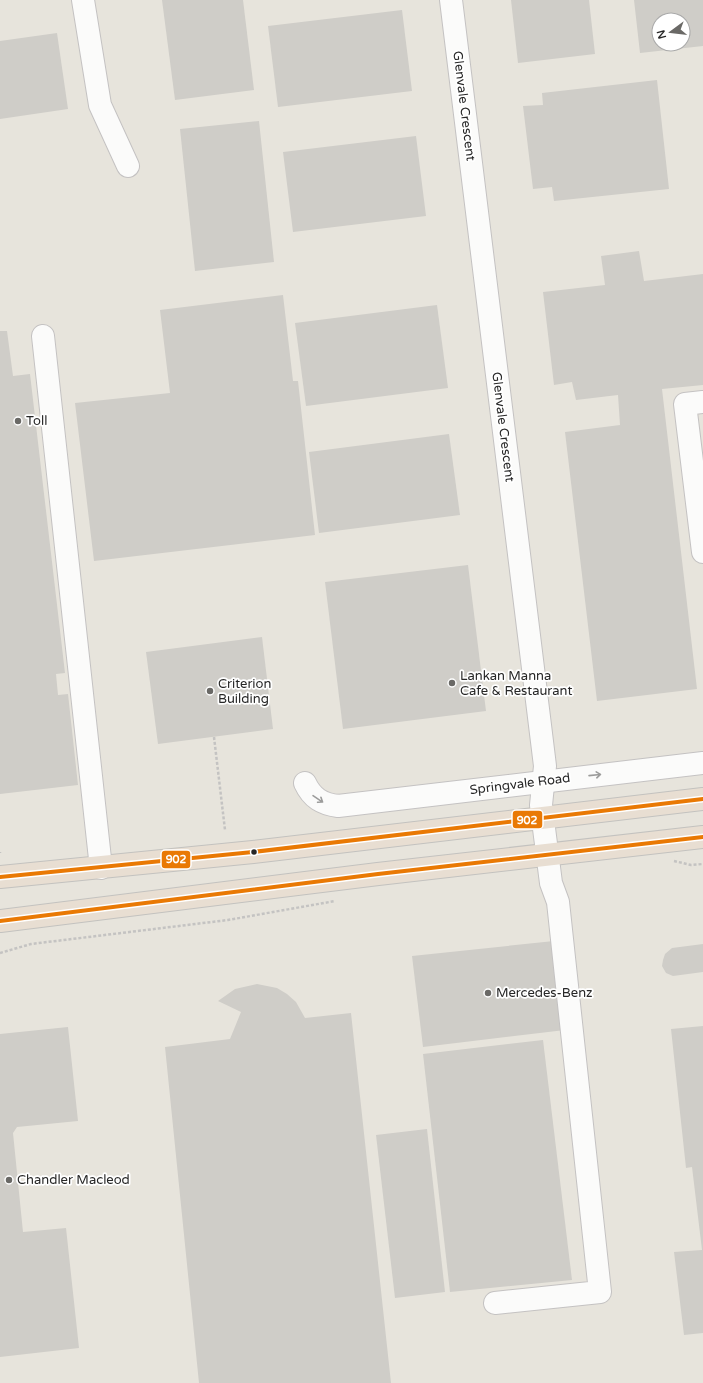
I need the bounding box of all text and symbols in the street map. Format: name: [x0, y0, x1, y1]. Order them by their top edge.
north arrow: [651, 12, 691, 52]
text: N: [654, 29, 669, 40]
street label: Glenvale Crescent: [449, 50, 479, 162]
street label: Glenvale Crescent: [488, 371, 518, 483]
place label: Toll: [26, 413, 47, 429]
marker: Toll: [13, 416, 23, 426]
place label: Lankan Manna Cafe & Restaurant: [460, 668, 572, 699]
place label: Criterion Building: [218, 676, 271, 707]
marker: Lankan Manna Cafe & Restaurant: [447, 678, 457, 688]
marker: Criterion Building: [205, 686, 215, 696]
street label: Springvale Road: [469, 770, 571, 798]
one-way arrow: [588, 771, 601, 779]
one-way arrow: [312, 795, 323, 803]
line badge: 902: [512, 810, 543, 829]
text: 902: [517, 814, 537, 827]
unlabelled marker: [249, 847, 259, 857]
line badge: 902: [161, 850, 191, 869]
text: 902: [166, 853, 186, 866]
place label: Mercedes-Benz: [496, 985, 593, 1001]
marker: Mercedes-Benz: [483, 988, 493, 998]
place label: Chandler Macleod: [17, 1172, 130, 1188]
marker: Chandler Macleod: [4, 1175, 14, 1185]

